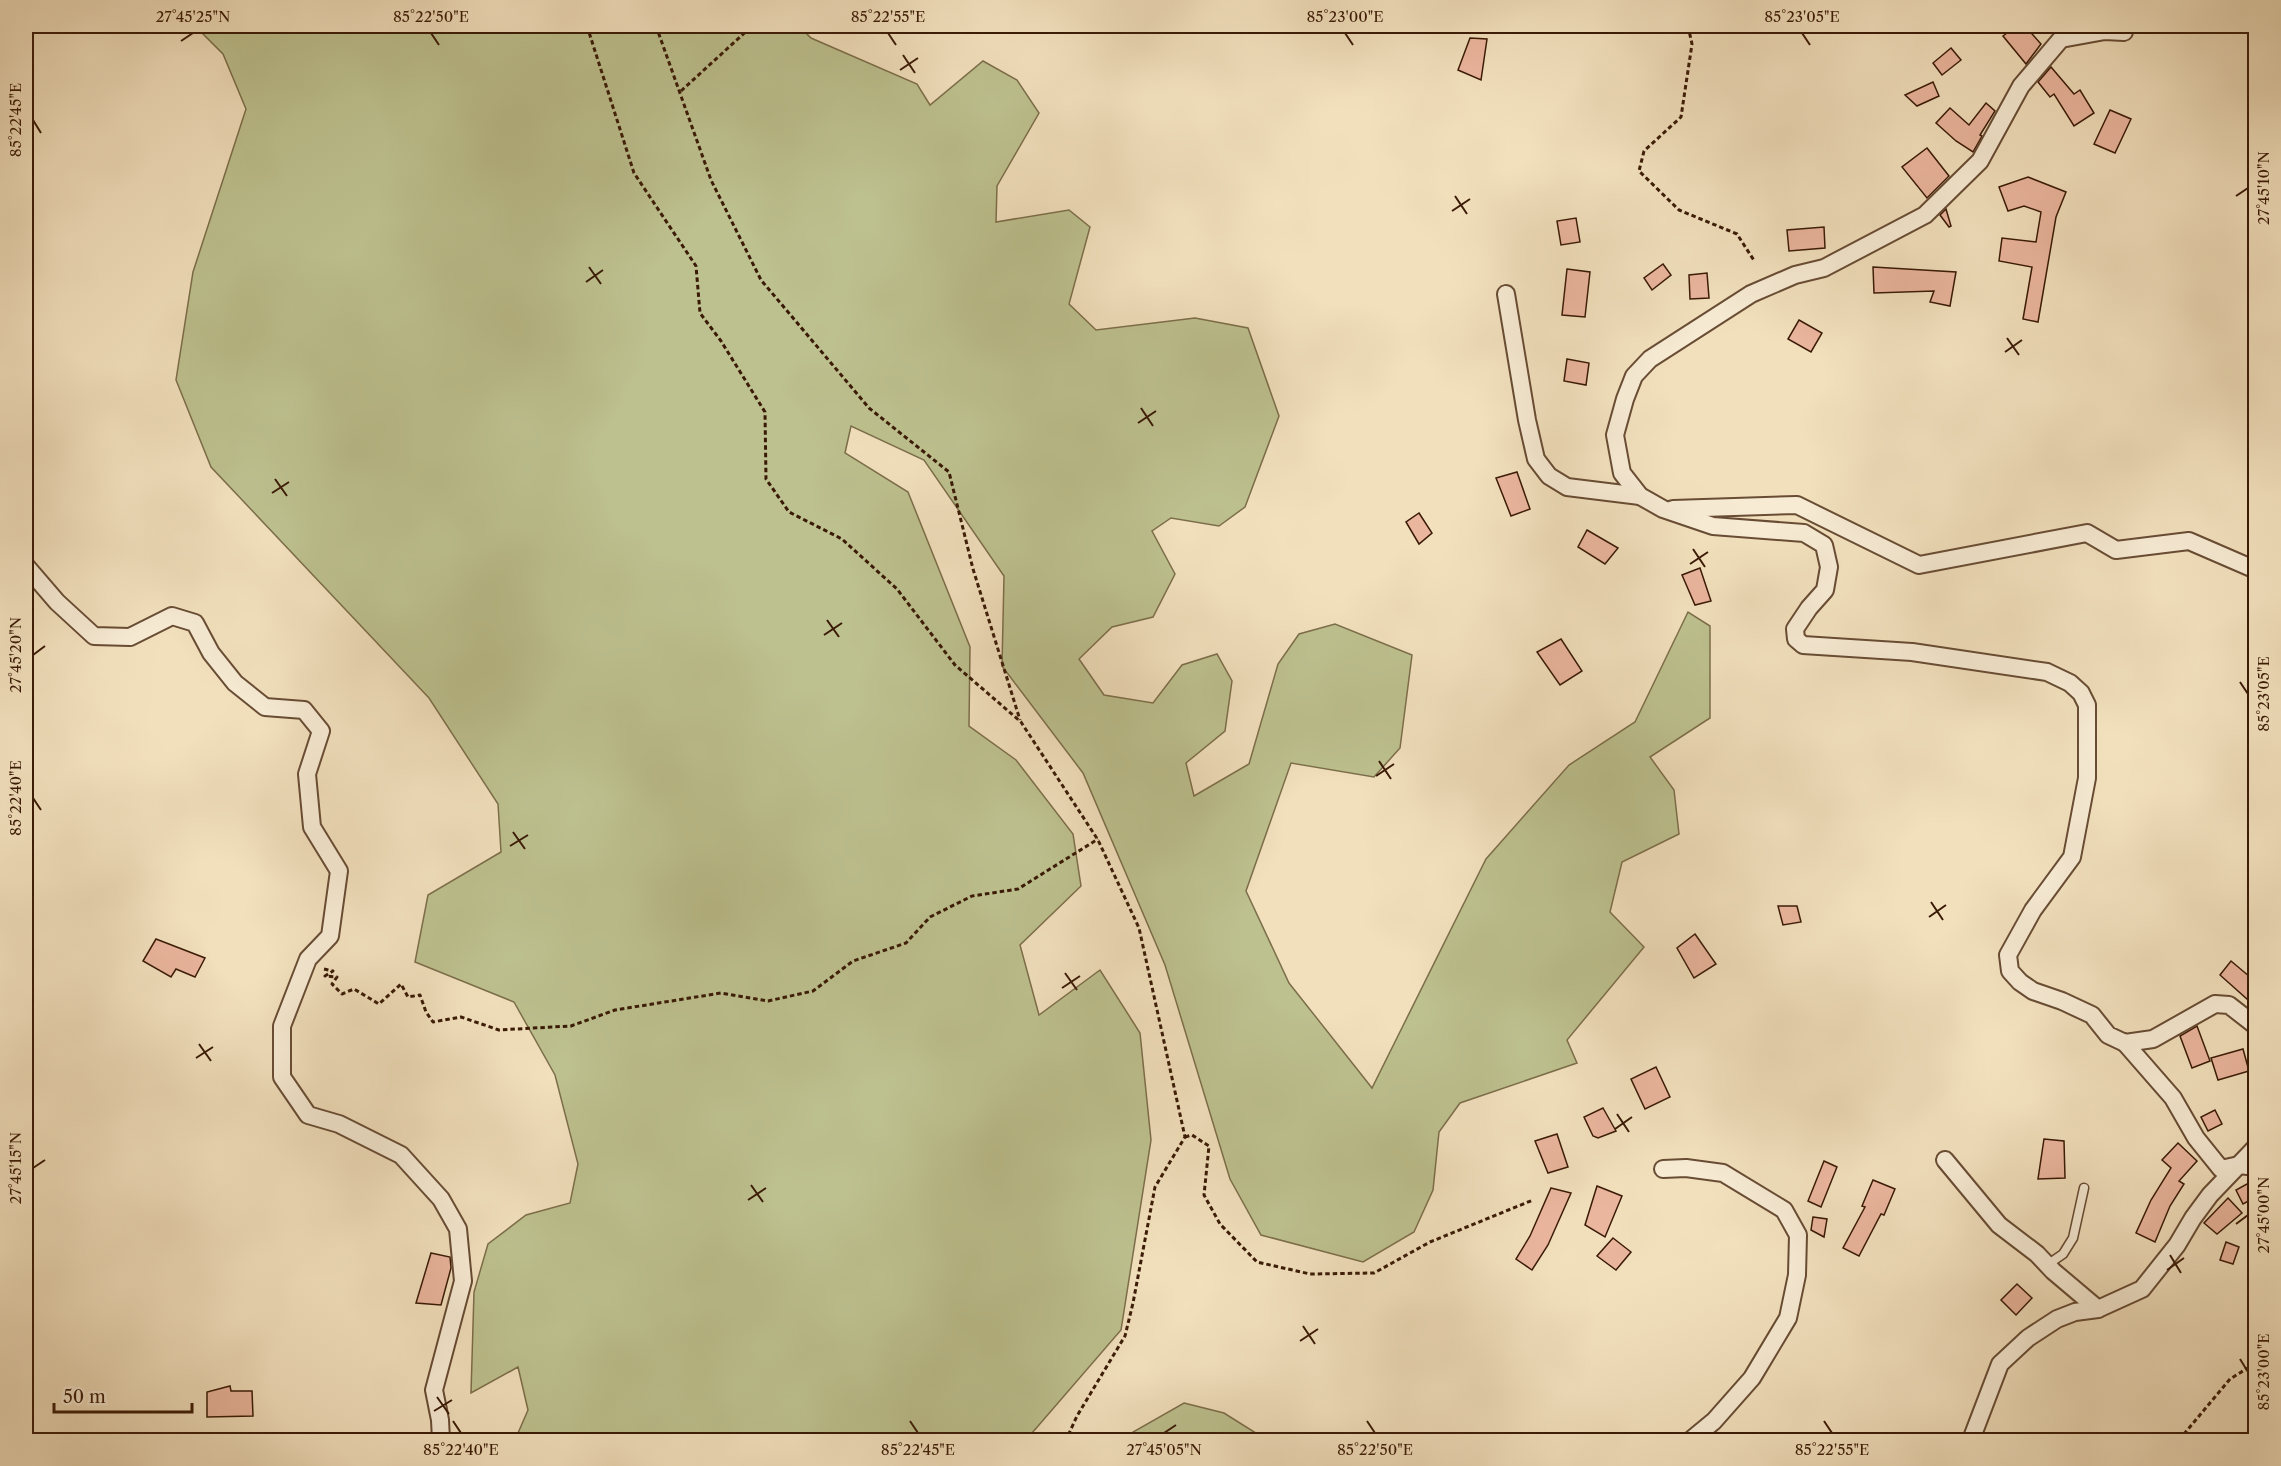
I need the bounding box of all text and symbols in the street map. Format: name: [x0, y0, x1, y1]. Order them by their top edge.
text: 27°45'25"N: [156, 7, 230, 26]
text: 85°22'50"E: [393, 7, 469, 26]
text: 85°22'55"E: [851, 7, 925, 26]
text: 85°23'00"E: [1306, 7, 1384, 26]
text: 85°23'05"E: [1764, 7, 1840, 26]
text: 85°22'45"E: [6, 83, 25, 157]
text: 27°45'10"N: [2254, 151, 2273, 225]
text: 27°45'20"N: [6, 617, 25, 693]
text: 85°23'05"E: [2254, 656, 2273, 732]
text: 85°22'40"E: [6, 760, 25, 836]
text: 27°45'15"N: [6, 1132, 25, 1204]
text: 27°45'00"N: [2254, 1177, 2273, 1253]
text: 85°23'00"E: [2254, 1333, 2273, 1411]
scale bar: [54, 1376, 192, 1414]
text: 50 m: [63, 1386, 106, 1408]
text: 85°22'40"E: [423, 1440, 499, 1459]
text: 85°22'45"E: [881, 1440, 955, 1459]
text: 27°45'05"N: [1126, 1440, 1202, 1459]
text: 85°22'50"E: [1337, 1440, 1413, 1459]
text: 85°22'55"E: [1795, 1440, 1869, 1459]

